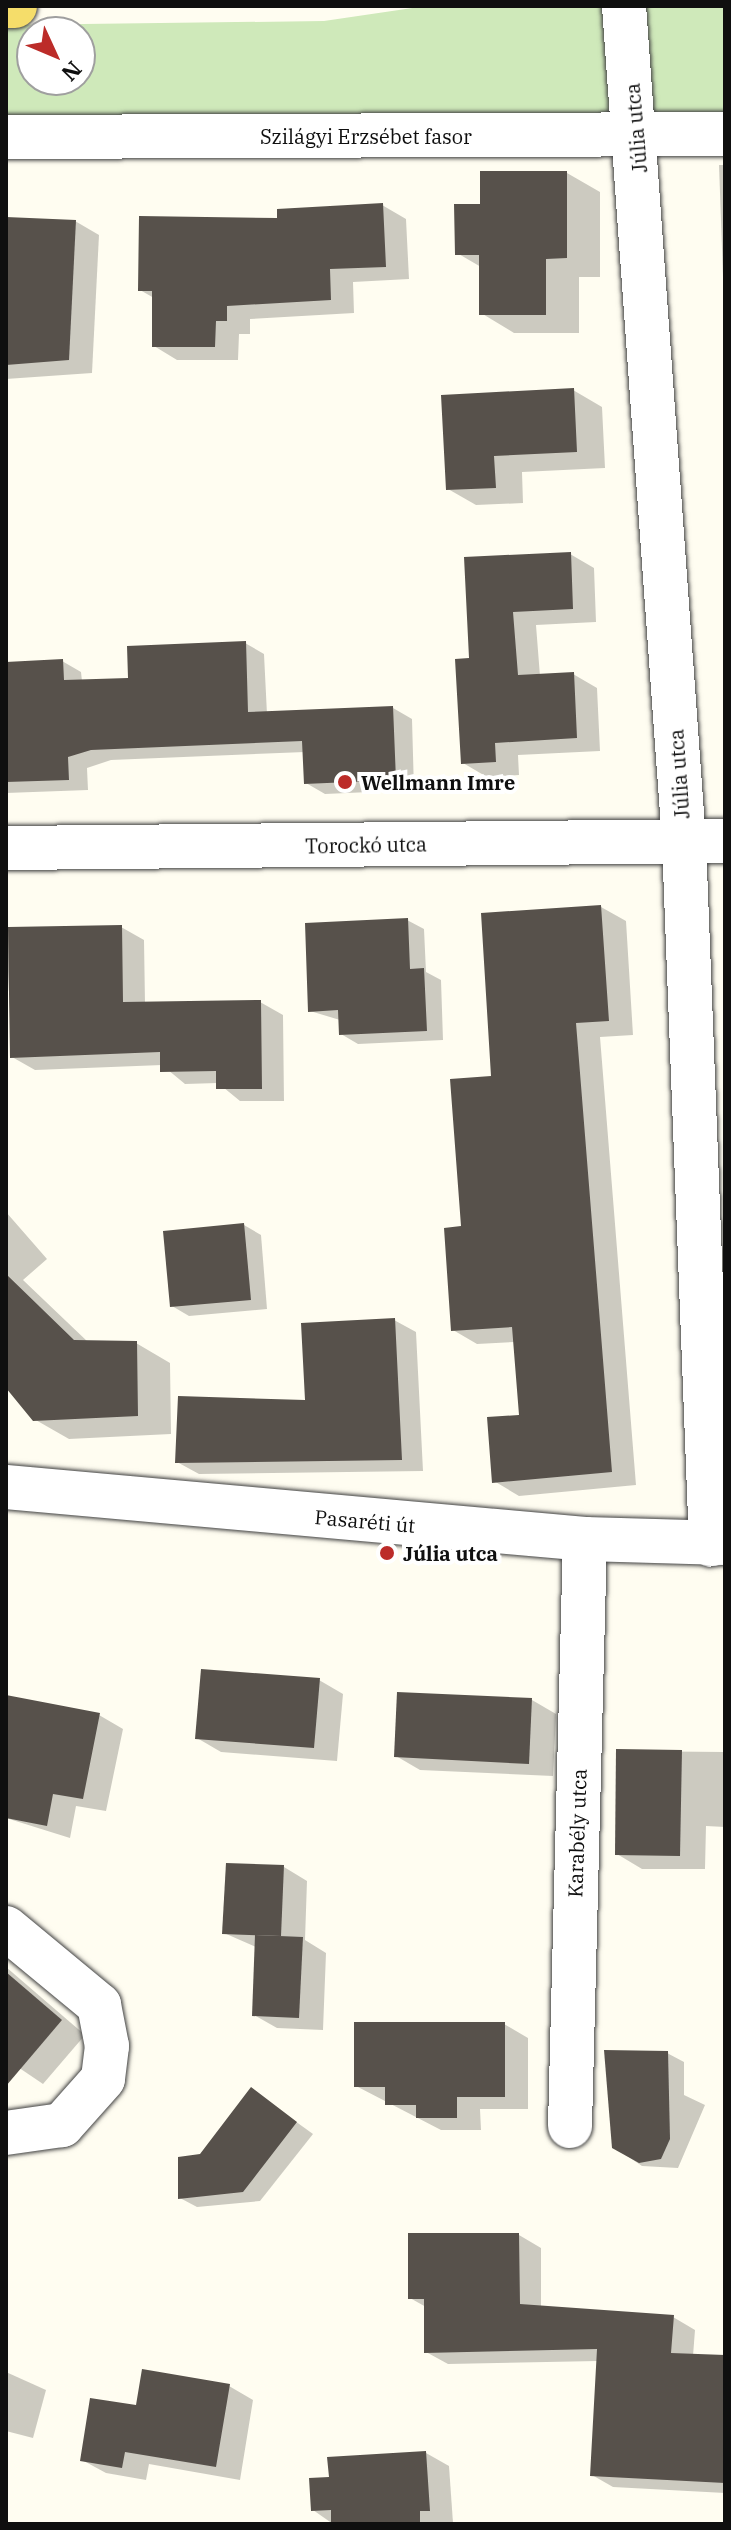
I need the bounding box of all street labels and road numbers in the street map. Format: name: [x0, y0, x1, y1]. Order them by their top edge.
street label: Júlia utca: [620, 82, 652, 174]
street label: Szilágyi Erzsébet fasor: [260, 124, 472, 148]
street label: Júlia utca: [664, 728, 694, 820]
street label: Torockó utca: [305, 832, 427, 858]
street label: Pasaréti út: [314, 1505, 416, 1537]
street label: Karabély utca: [563, 1768, 591, 1898]

